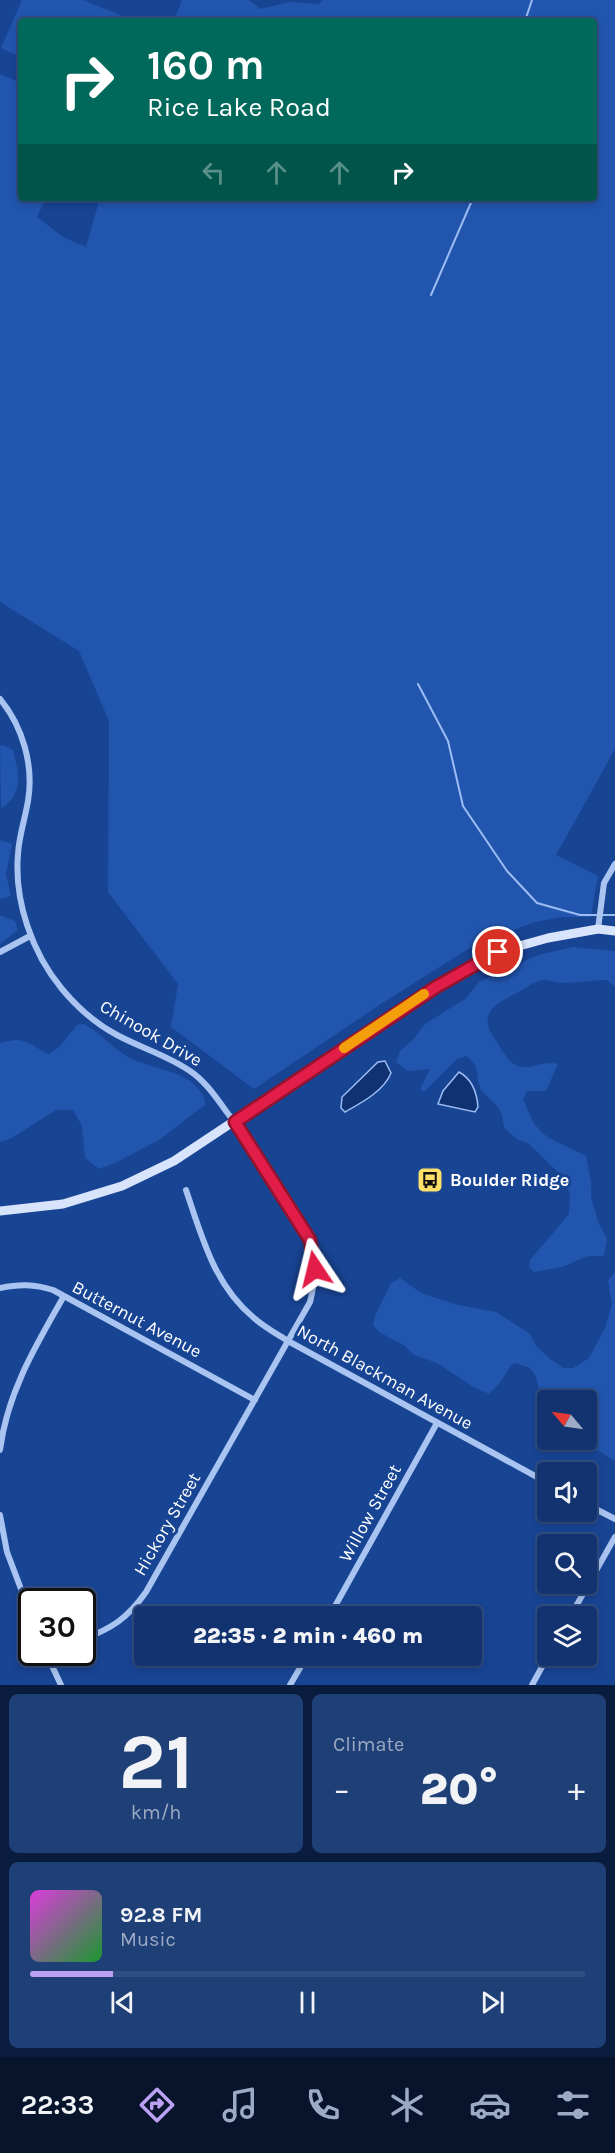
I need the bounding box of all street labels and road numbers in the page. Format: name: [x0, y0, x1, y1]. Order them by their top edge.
street label: Chinook Drive: [96, 995, 206, 1071]
street label: Butternut Avenue: [69, 1276, 205, 1362]
street label: North Blackman Avenue: [293, 1320, 477, 1434]
street label: Willow Street: [334, 1460, 406, 1566]
street label: Hickory Street: [129, 1468, 205, 1579]

